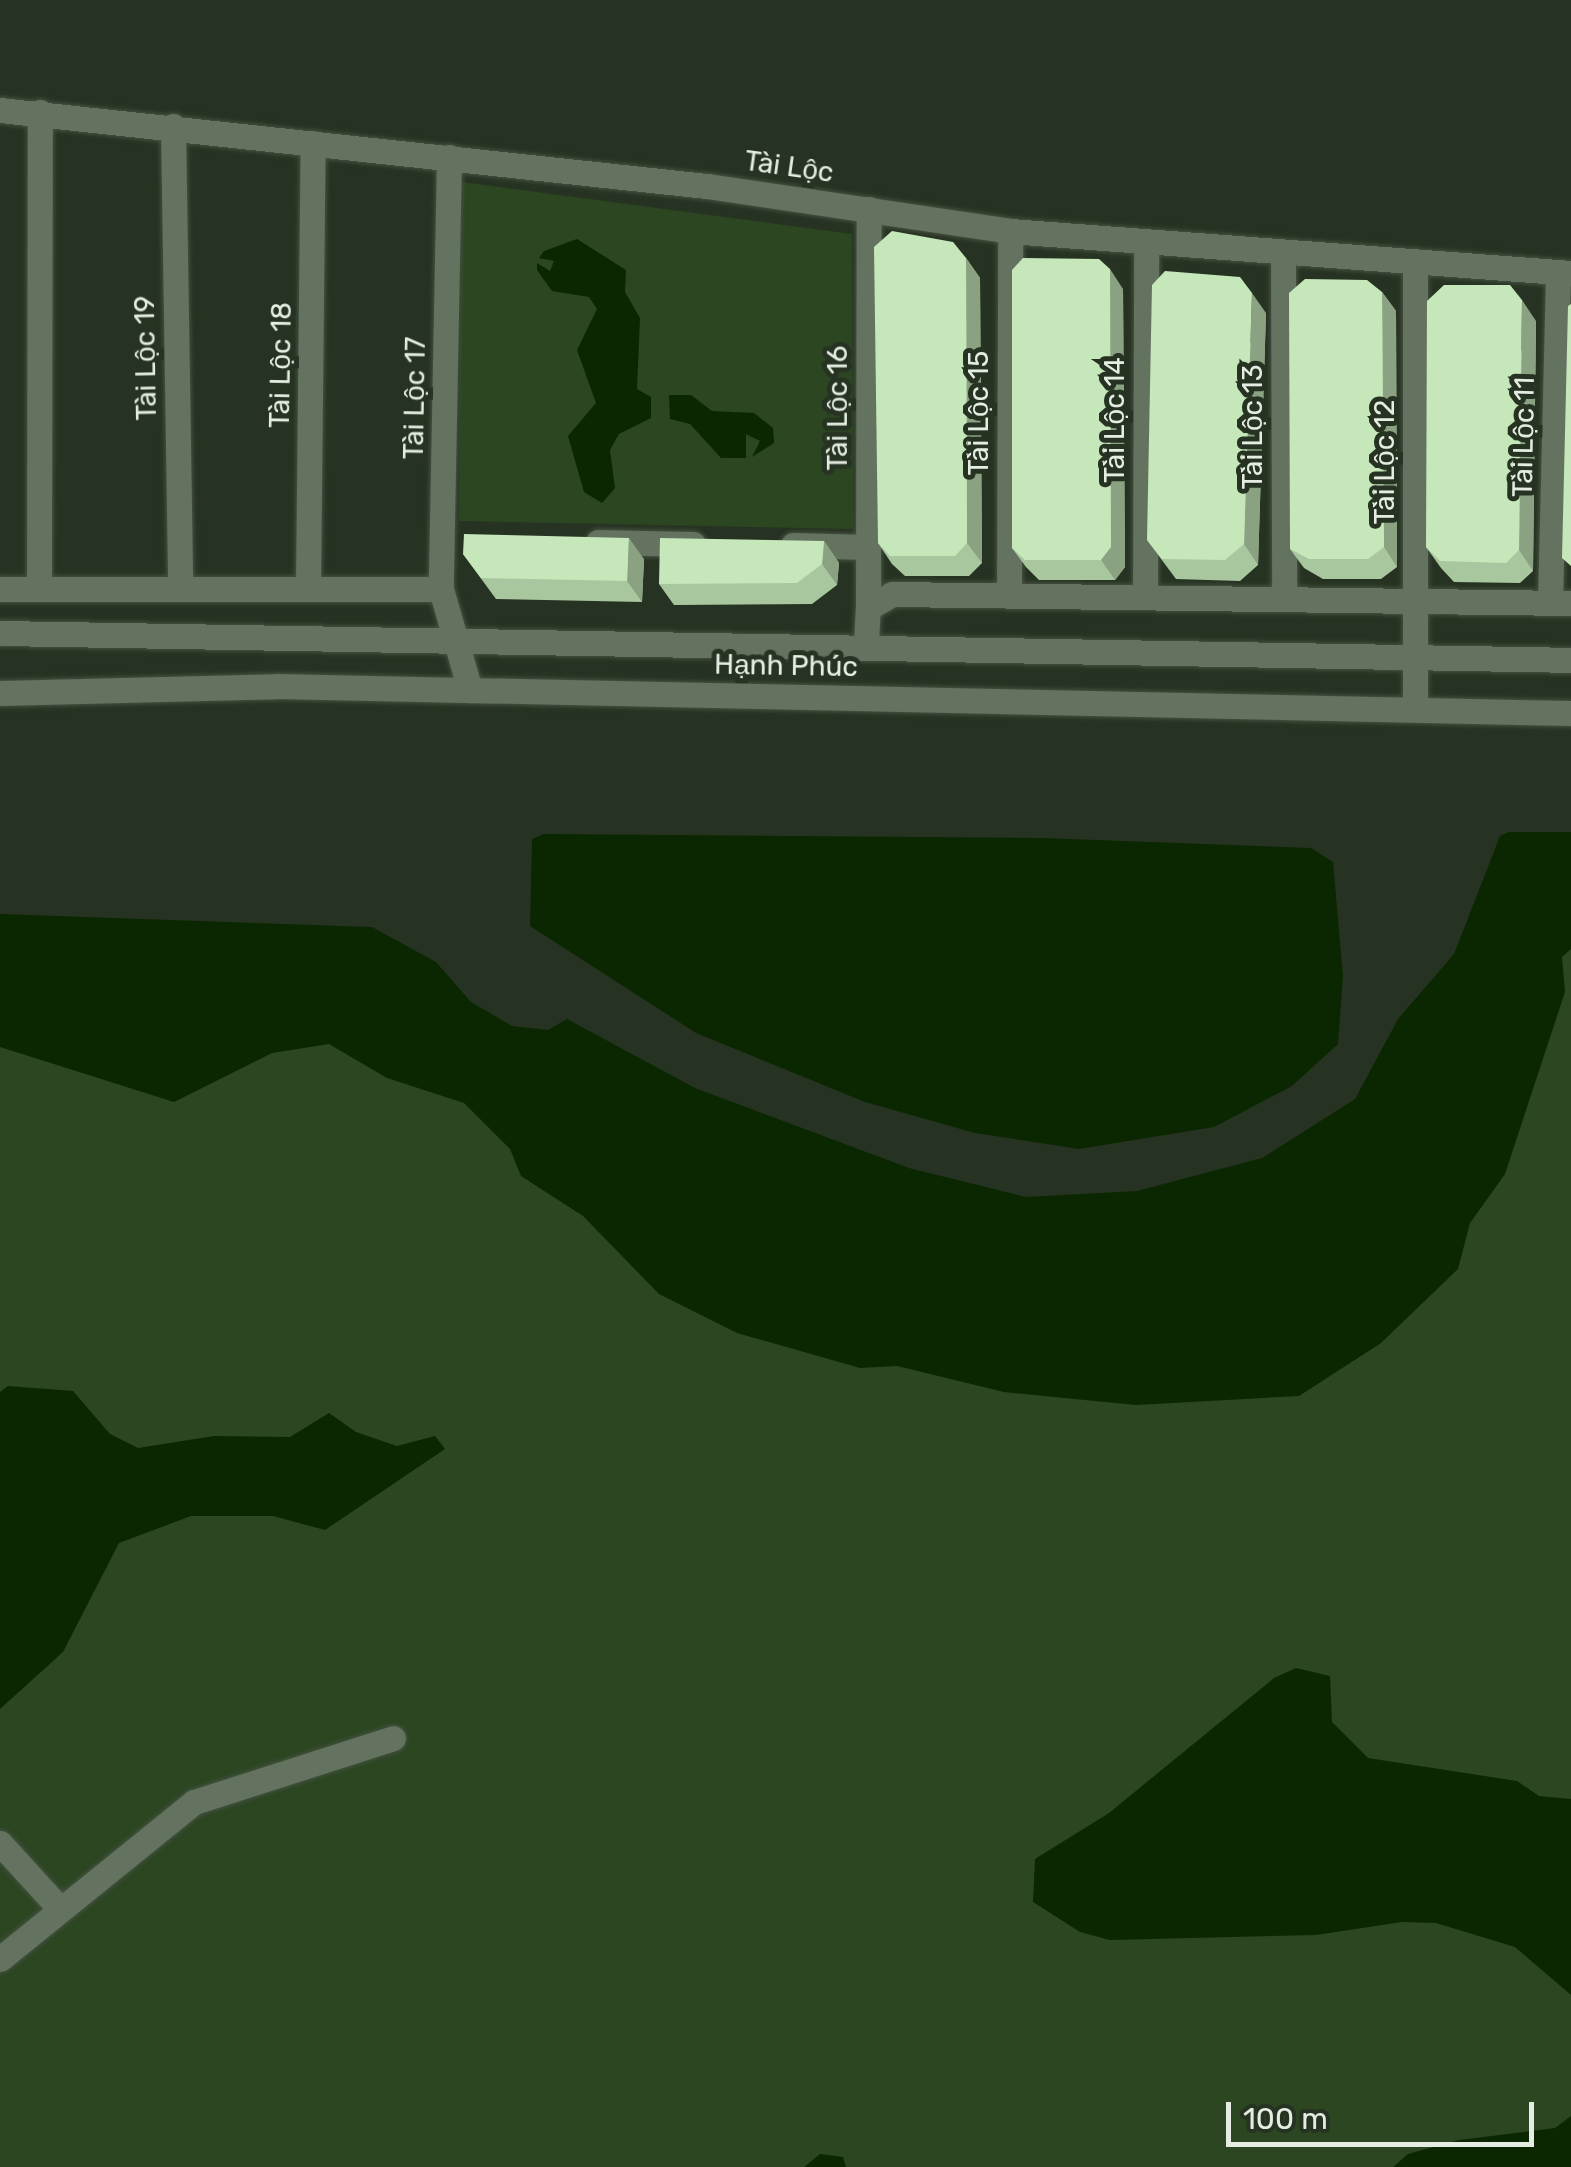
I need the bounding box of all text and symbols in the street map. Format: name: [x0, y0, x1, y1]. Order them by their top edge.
street label: Tài Lộc: [742, 144, 836, 190]
street label: Tài Lộc 19: [128, 295, 164, 421]
street label: Tài Lộc 18: [263, 302, 299, 428]
street label: Tài Lộc 17: [397, 336, 433, 460]
street label: Tài Lộc 16: [821, 345, 855, 471]
street label: Tài Lộc 15: [962, 351, 996, 475]
street label: Tài Lộc 14: [1098, 357, 1132, 483]
street label: Tài Lộc 13: [1236, 364, 1270, 490]
street label: Tài Lộc 11: [1506, 377, 1542, 497]
street label: Tài Lộc 12: [1368, 400, 1402, 524]
street label: Hạnh Phúc: [714, 648, 858, 684]
scale bar: [1231, 2082, 1538, 2144]
text: 100 m: [1243, 2101, 1328, 2137]

